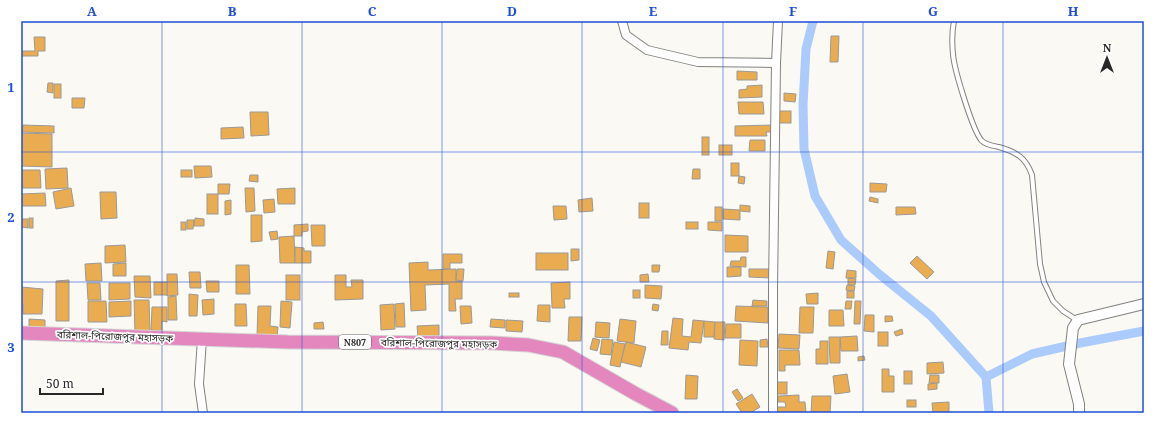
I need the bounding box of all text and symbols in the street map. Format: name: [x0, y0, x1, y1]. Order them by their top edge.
text: A: [87, 2, 97, 20]
text: B: [228, 2, 237, 20]
text: C: [368, 2, 377, 20]
text: D: [507, 2, 517, 20]
text: E: [649, 2, 658, 20]
text: F: [789, 2, 797, 20]
text: G: [928, 2, 938, 20]
text: H: [1068, 2, 1079, 20]
north arrow: [1087, 38, 1127, 78]
text: N: [1103, 40, 1112, 55]
text: 1: [7, 78, 15, 96]
text: 2: [7, 208, 15, 226]
street label: বরিশাল-পিরোজপুর মহাসড়ক: [56, 327, 174, 345]
road number: N807: [339, 335, 371, 349]
street label: বরিশাল-পিরোজপুর মহাসড়ক: [380, 335, 498, 351]
text: 3: [7, 338, 15, 356]
scale bar: [40, 370, 103, 396]
text: 50 m: [46, 375, 74, 392]

